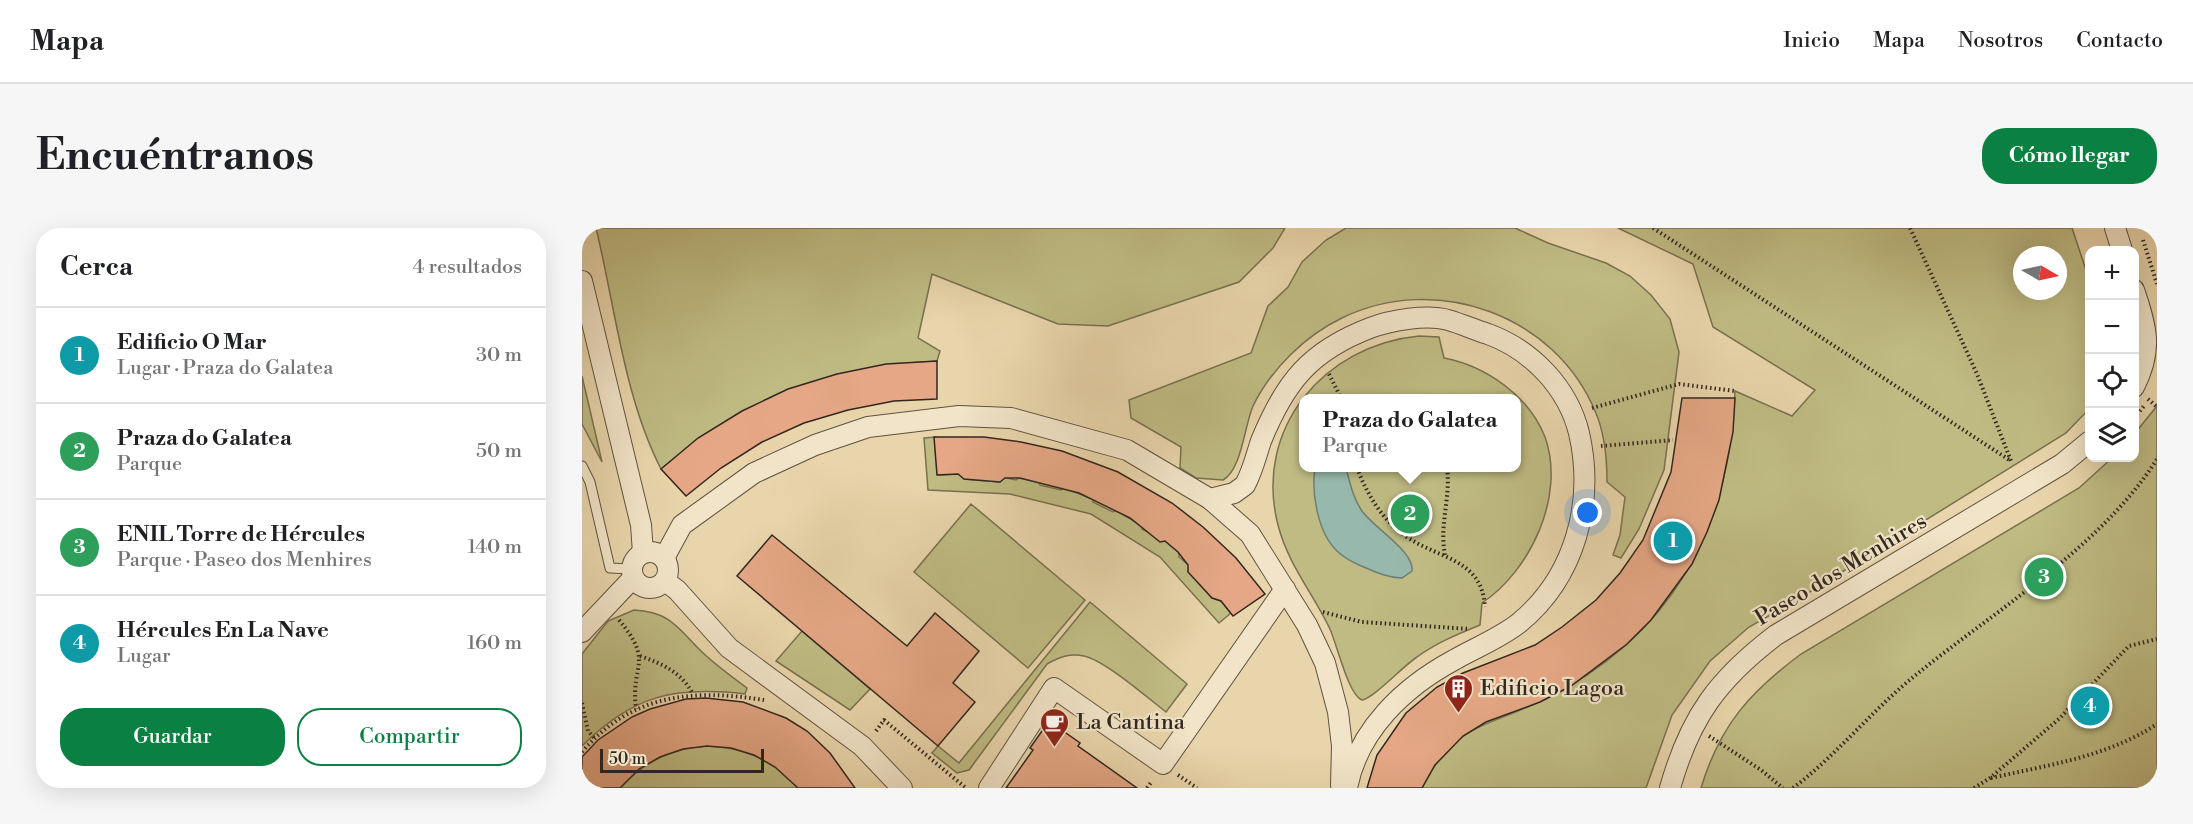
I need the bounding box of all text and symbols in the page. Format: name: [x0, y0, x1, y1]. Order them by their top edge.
text: Mapa: [30, 24, 104, 59]
text: Inicio: [1783, 28, 1840, 54]
text: Mapa: [1873, 28, 1925, 54]
text: Nosotros: [1958, 28, 2043, 54]
text: Contacto: [2076, 28, 2163, 54]
button: Cómo llegar: [1982, 128, 2157, 184]
text: Encuéntranos: [36, 130, 314, 183]
north arrow: [2013, 246, 2067, 300]
map controls: [2085, 246, 2139, 462]
button: +: [2085, 246, 2139, 300]
text: Cerca: [60, 251, 133, 283]
text: 4 resultados: [412, 255, 522, 280]
button: −: [2085, 300, 2139, 354]
text: Edificio O Mar: [117, 329, 267, 356]
text: 1: [75, 343, 84, 368]
text: 30 m: [476, 343, 522, 368]
button: locate: [2085, 354, 2139, 408]
text: Lugar · Praza do Galatea: [117, 356, 333, 381]
popup: [1299, 394, 1521, 472]
text: Praza do Galatea: [1323, 407, 1497, 434]
button: layers: [2085, 408, 2139, 462]
text: Praza do Galatea: [117, 425, 292, 452]
text: Parque: [1323, 434, 1388, 459]
text: 2: [73, 439, 86, 464]
text: 50 m: [476, 439, 522, 464]
text: Parque: [117, 452, 182, 477]
pin: 2: [1390, 492, 1430, 536]
your location: [1573, 498, 1602, 527]
street label: Paseo dos Menhires: [1750, 508, 1932, 632]
pin: 1: [1654, 518, 1692, 564]
text: ENIL Torre de Hércules: [117, 521, 365, 548]
text: 3: [73, 535, 86, 560]
text: 140 m: [467, 535, 522, 560]
text: Parque · Paseo dos Menhires: [117, 548, 372, 573]
pin: 3: [2024, 554, 2064, 600]
text: Hércules En La Nave: [117, 617, 329, 644]
text: 4: [73, 631, 86, 656]
text: 160 m: [467, 631, 522, 656]
text: Lugar: [117, 644, 171, 669]
building icon: Edificio Lagoa: [1443, 672, 1475, 714]
place label: Edificio Lagoa: [1480, 675, 1625, 702]
pin: 4: [2070, 684, 2110, 728]
cafe icon: La Cantina: [1039, 706, 1071, 748]
button: Guardar: [60, 708, 285, 766]
button: Compartir: [297, 708, 522, 766]
place label: La Cantina: [1076, 709, 1186, 736]
scale bar: [600, 746, 764, 774]
text: 50 m: [609, 749, 646, 769]

